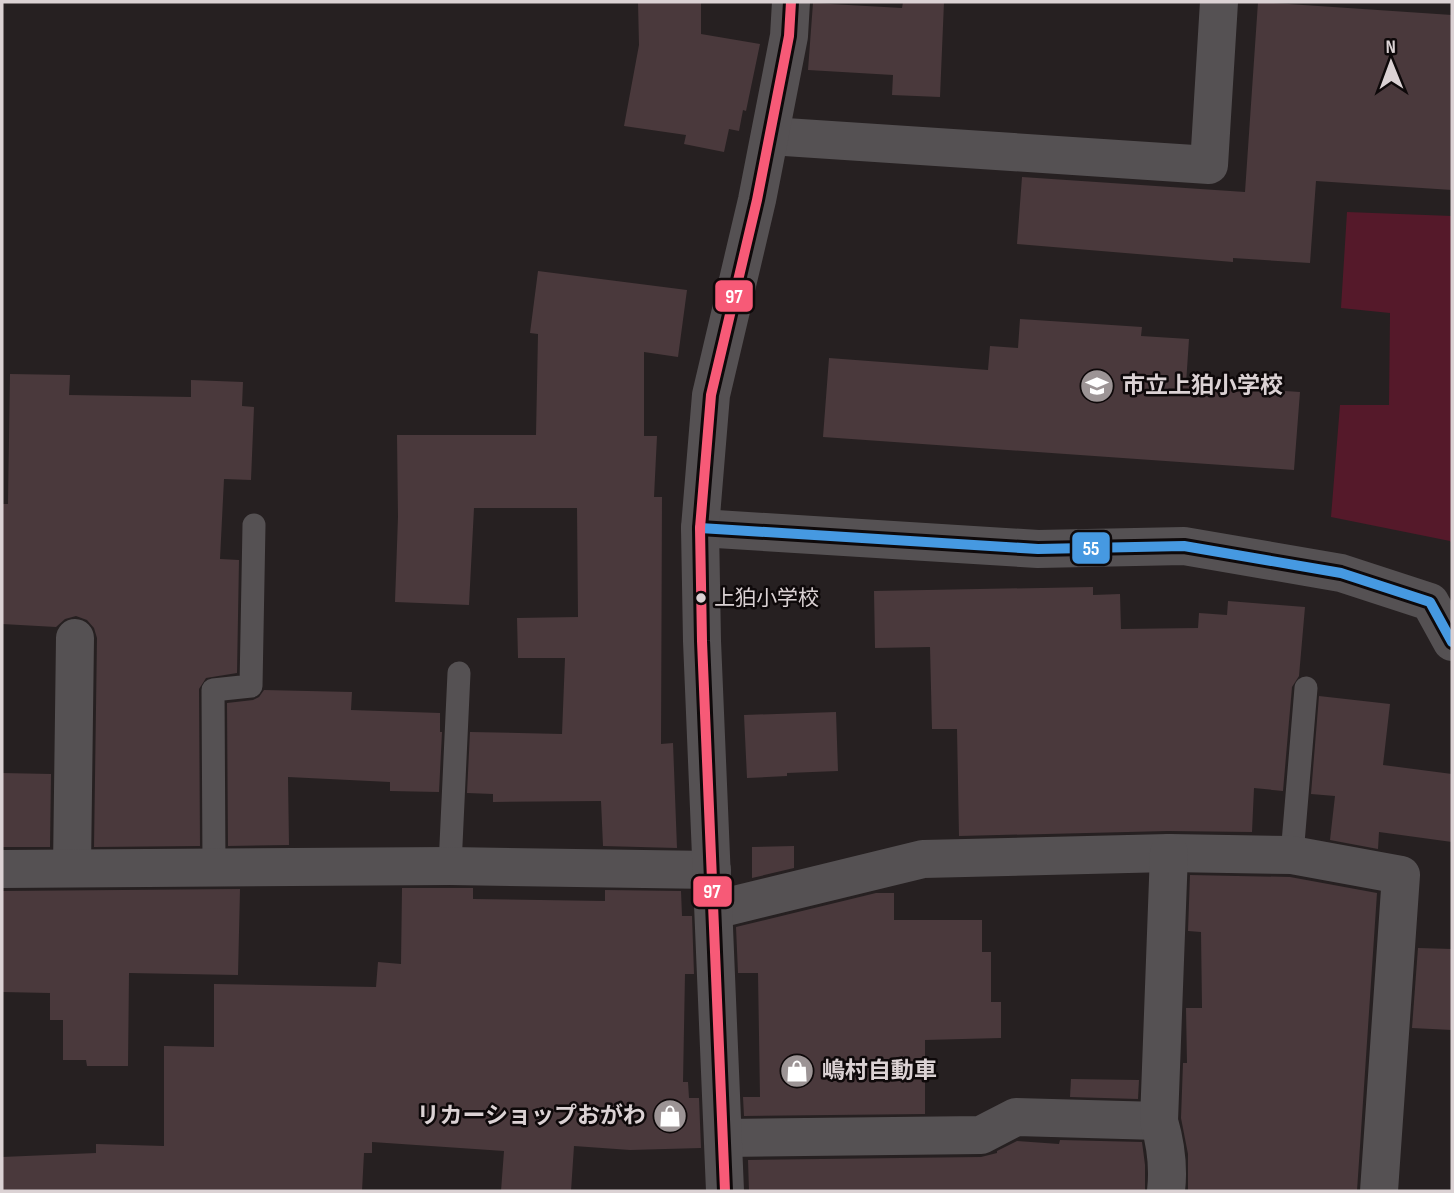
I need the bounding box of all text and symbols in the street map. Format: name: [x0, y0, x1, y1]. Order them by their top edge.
north arrow: [1356, 28, 1426, 98]
text: N: [1385, 36, 1396, 59]
line badge: 97: [714, 279, 754, 313]
text: 97: [725, 286, 743, 309]
school or university icon: 市立上狛小学校: [1078, 367, 1116, 405]
place label: 市立上狛小学校: [1122, 372, 1283, 400]
line badge: 55: [1071, 531, 1111, 565]
text: 55: [1083, 538, 1099, 561]
place label: 上狛小学校: [714, 586, 819, 611]
marker: 上狛小学校: [694, 591, 708, 605]
line badge: 97: [692, 875, 733, 908]
text: 97: [703, 881, 721, 904]
shop icon: 嶋村自動車: [778, 1052, 816, 1090]
place label: 嶋村自動車: [822, 1057, 937, 1085]
shop icon: リカーショップおがわ: [651, 1097, 689, 1135]
place label: リカーショップおがわ: [416, 1102, 646, 1130]

